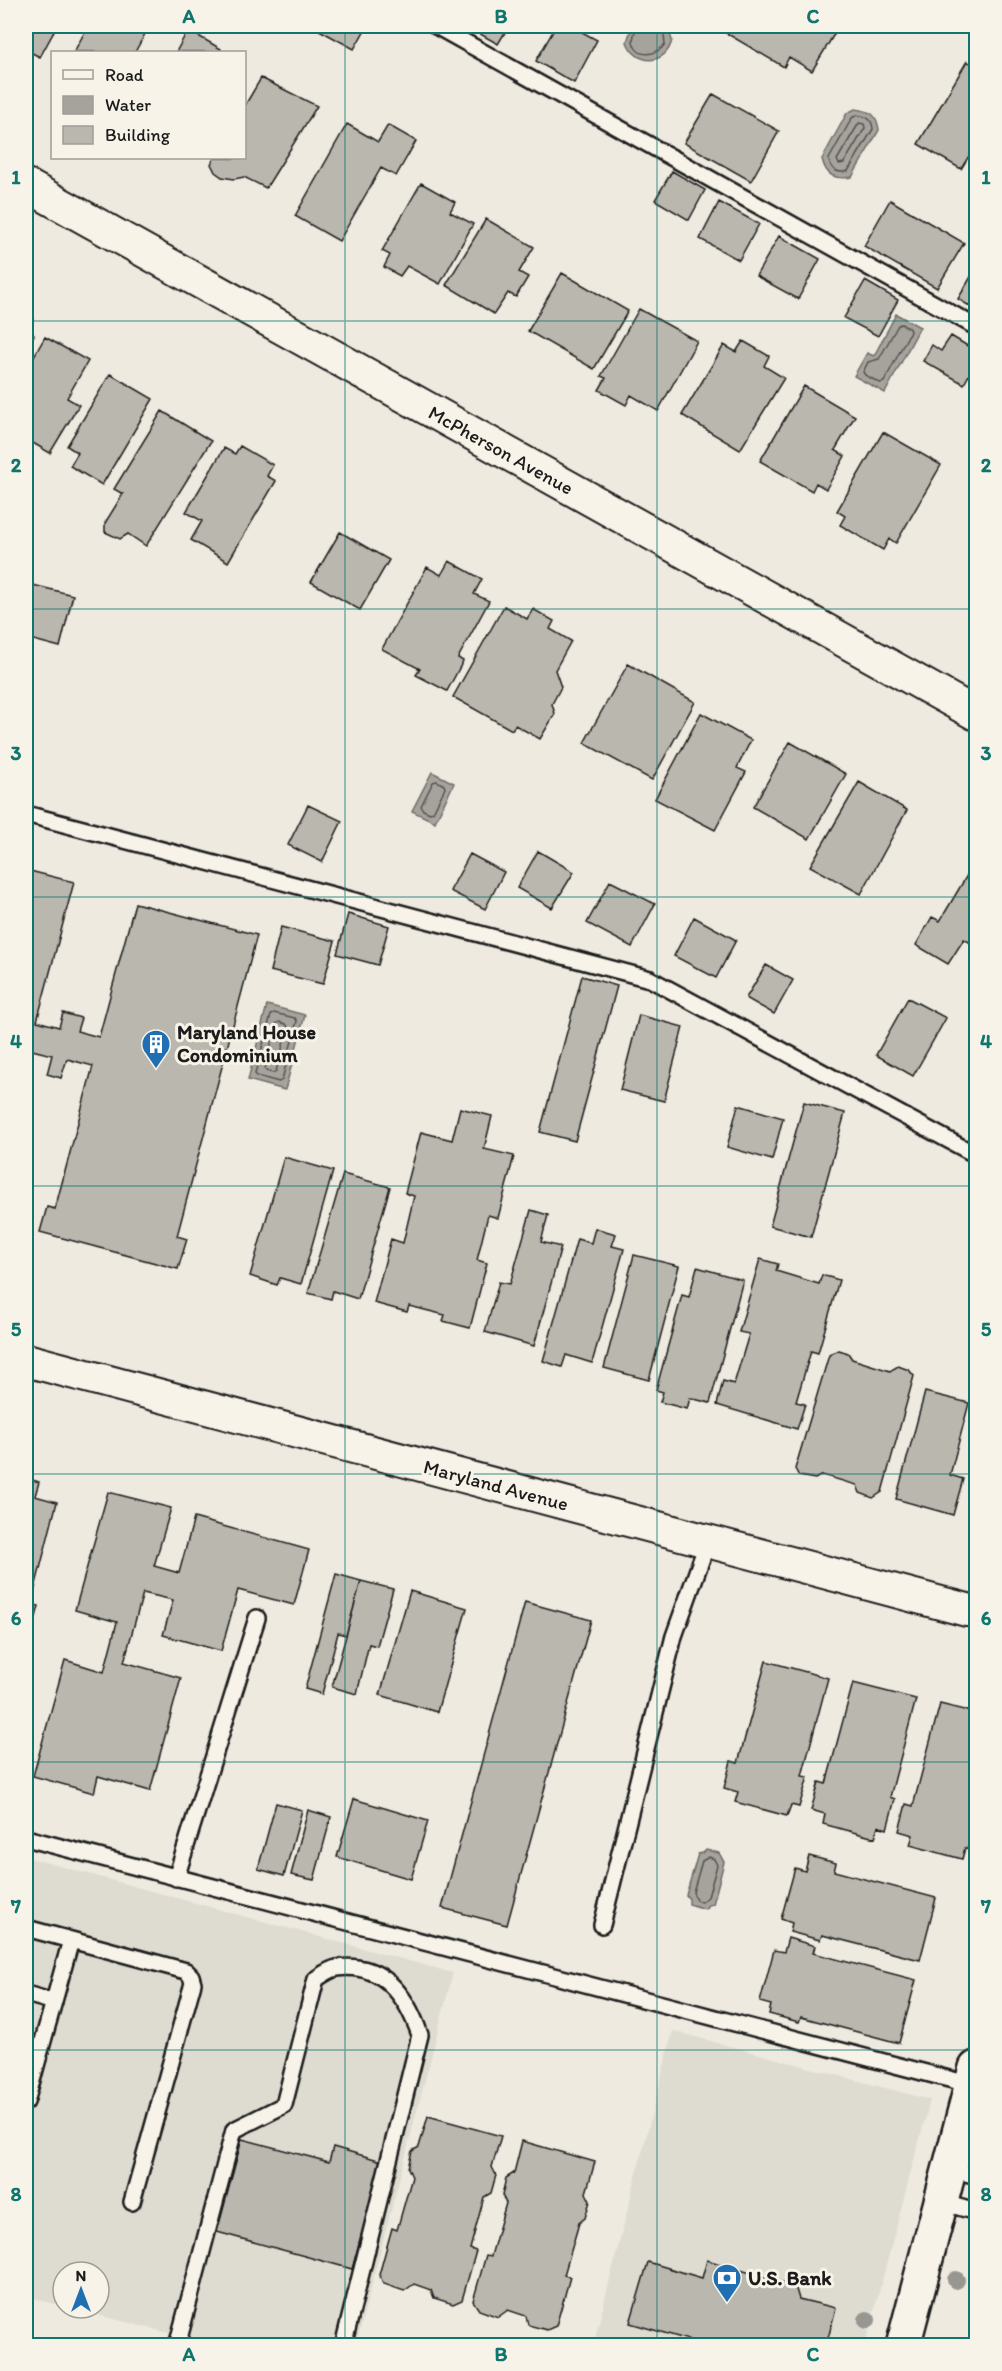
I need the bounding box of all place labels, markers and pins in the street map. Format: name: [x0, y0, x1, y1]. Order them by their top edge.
place label: Maryland House Condominium: [177, 1020, 317, 1067]
building icon: Maryland House Condominium: [140, 1028, 172, 1070]
bank icon: U.S. Bank: [711, 2262, 743, 2304]
place label: U.S. Bank: [748, 2266, 832, 2290]

